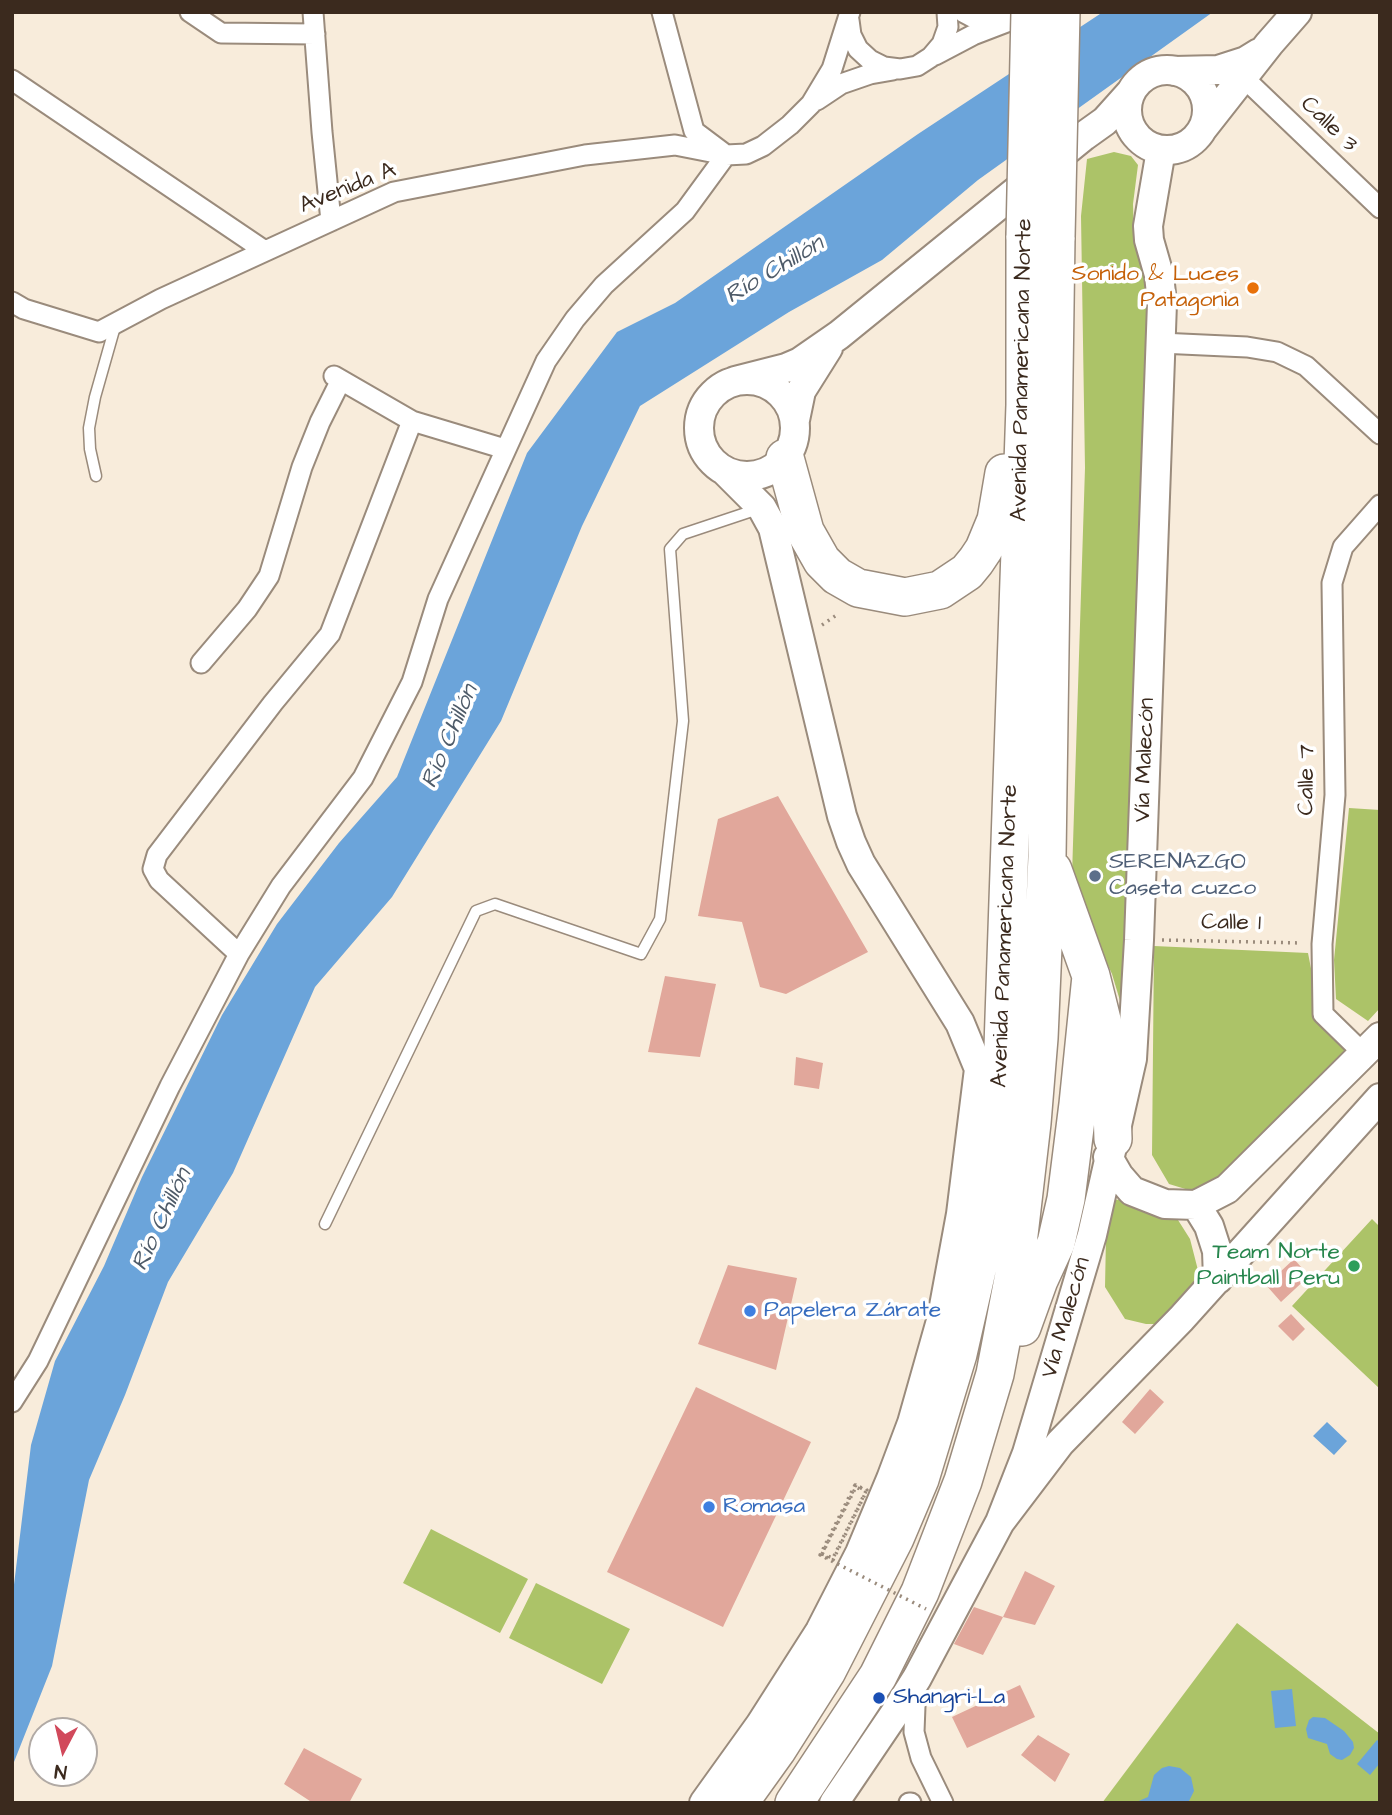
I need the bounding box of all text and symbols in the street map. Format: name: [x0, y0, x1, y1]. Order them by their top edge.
street label: Calle 3: [1294, 91, 1362, 159]
street label: Avenida A: [296, 157, 400, 221]
street label: Avenida Panamericana Norte: [1007, 218, 1039, 522]
water label: Río Chillón: [721, 230, 829, 312]
place label: Sonido & Luces Patagonia: [1072, 261, 1239, 315]
marker: Sonido & Luces Patagonia: [1245, 280, 1261, 296]
water label: Río Chillón: [416, 681, 486, 793]
street label: Vía Malecón: [1130, 697, 1162, 823]
street label: Calle 7: [1294, 744, 1322, 816]
street label: Avenida Panamericana Norte: [987, 784, 1025, 1088]
place label: SERENAZGO Caseta cuzco: [1109, 849, 1256, 903]
marker: SERENAZGO Caseta cuzco: [1087, 868, 1103, 884]
street label: Calle 1: [1201, 910, 1261, 938]
water label: Río Chillón: [127, 1164, 199, 1276]
place label: Team Norte Paintball Peru: [1197, 1239, 1340, 1293]
street label: Vía Malecón: [1037, 1254, 1097, 1382]
marker: Team Norte Paintball Peru: [1346, 1258, 1362, 1274]
place label: Papelera Zárate: [764, 1297, 941, 1325]
marker: Papelera Zárate: [742, 1303, 758, 1319]
place label: Romasa: [723, 1493, 805, 1521]
marker: Romasa: [701, 1499, 717, 1515]
place label: Shangri-La: [893, 1684, 1005, 1712]
marker: Shangri-La: [871, 1690, 887, 1706]
north arrow: [28, 1717, 98, 1787]
text: N: [53, 1757, 68, 1785]

